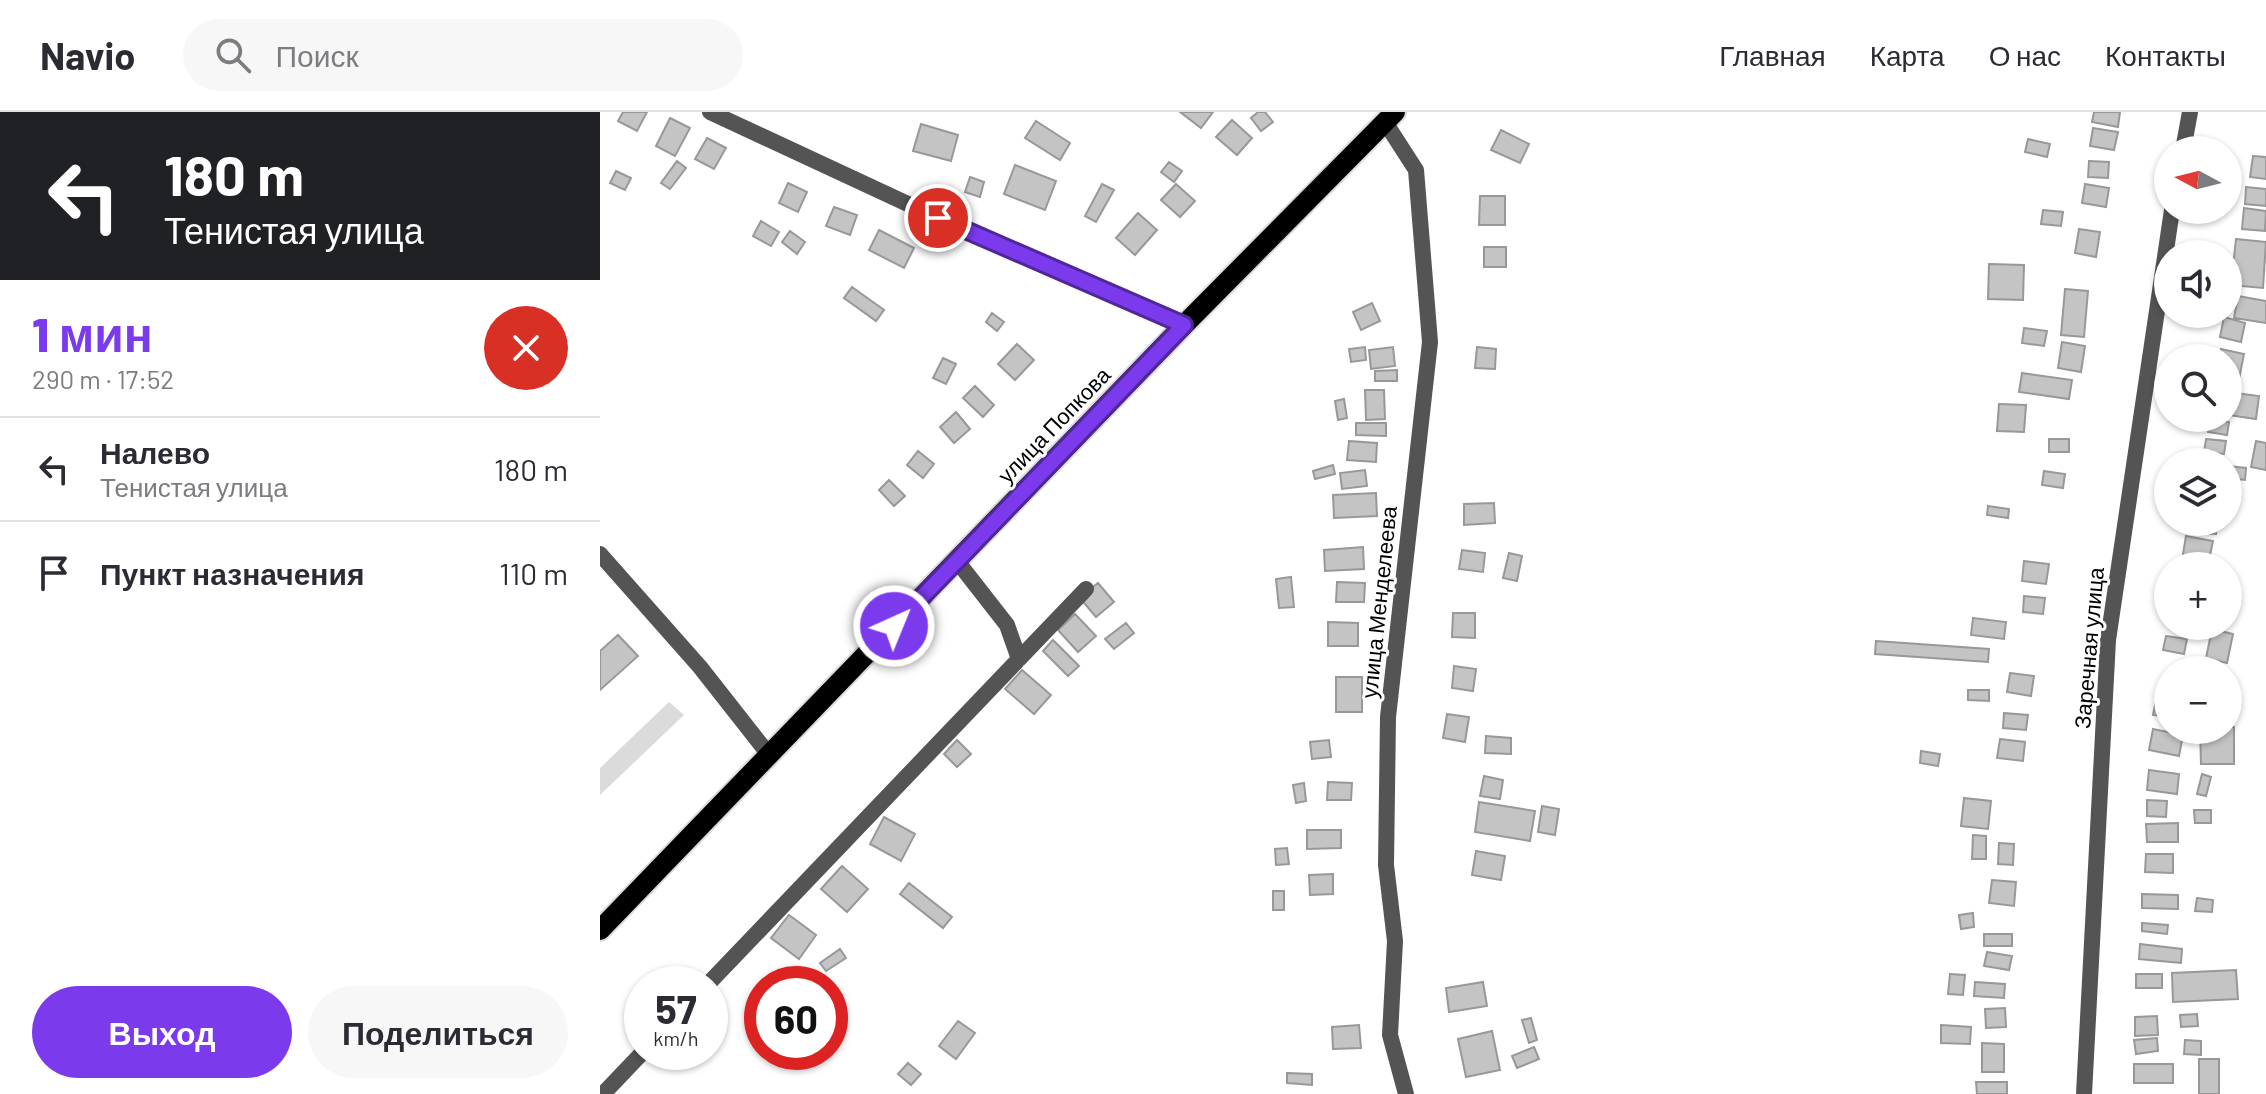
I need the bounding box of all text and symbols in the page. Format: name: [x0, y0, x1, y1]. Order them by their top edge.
search box: [183, 19, 743, 91]
text: Navio: [40, 32, 135, 78]
icon: search: [211, 33, 255, 77]
text: Поиск: [275, 37, 359, 73]
text: Главная: [1719, 38, 1826, 72]
text: Карта: [1870, 38, 1945, 72]
text: О нас: [1989, 38, 2061, 72]
text: Контакты: [2105, 38, 2226, 72]
north arrow: [2154, 136, 2242, 224]
map controls: [2154, 136, 2242, 744]
text: 180 m: [164, 140, 304, 207]
icon: left: [32, 144, 136, 248]
pin: [904, 184, 972, 252]
icon: arrive: [916, 196, 960, 240]
text: Тенистая улица: [164, 208, 424, 251]
button: sound: [2154, 240, 2242, 328]
text: 1 мин: [32, 304, 153, 362]
button: close: [484, 306, 568, 390]
button: search: [2154, 344, 2242, 432]
street label: улица Попкова: [992, 361, 1116, 488]
text: 290 m · 17:52: [32, 363, 174, 394]
text: Налево: [100, 434, 210, 470]
icon: left: [32, 447, 76, 491]
button: layers: [2154, 448, 2242, 536]
text: 180 m: [494, 451, 568, 487]
text: Тенистая улица: [100, 471, 288, 502]
street label: улица Менделеева: [1355, 504, 1402, 699]
icon: arrive: [32, 551, 76, 595]
button: +: [2154, 552, 2242, 640]
text: Пункт назначения: [100, 555, 364, 591]
text: 110 m: [499, 555, 568, 591]
street label: Заречная улица: [2068, 565, 2109, 730]
position arrow: [852, 584, 936, 668]
button: −: [2154, 656, 2242, 744]
speed limit sign: 60: [744, 966, 848, 1070]
text: 57: [655, 984, 697, 1032]
button: Выход: [32, 986, 292, 1078]
button: Поделиться: [308, 986, 568, 1078]
text: km/h: [653, 1026, 699, 1050]

